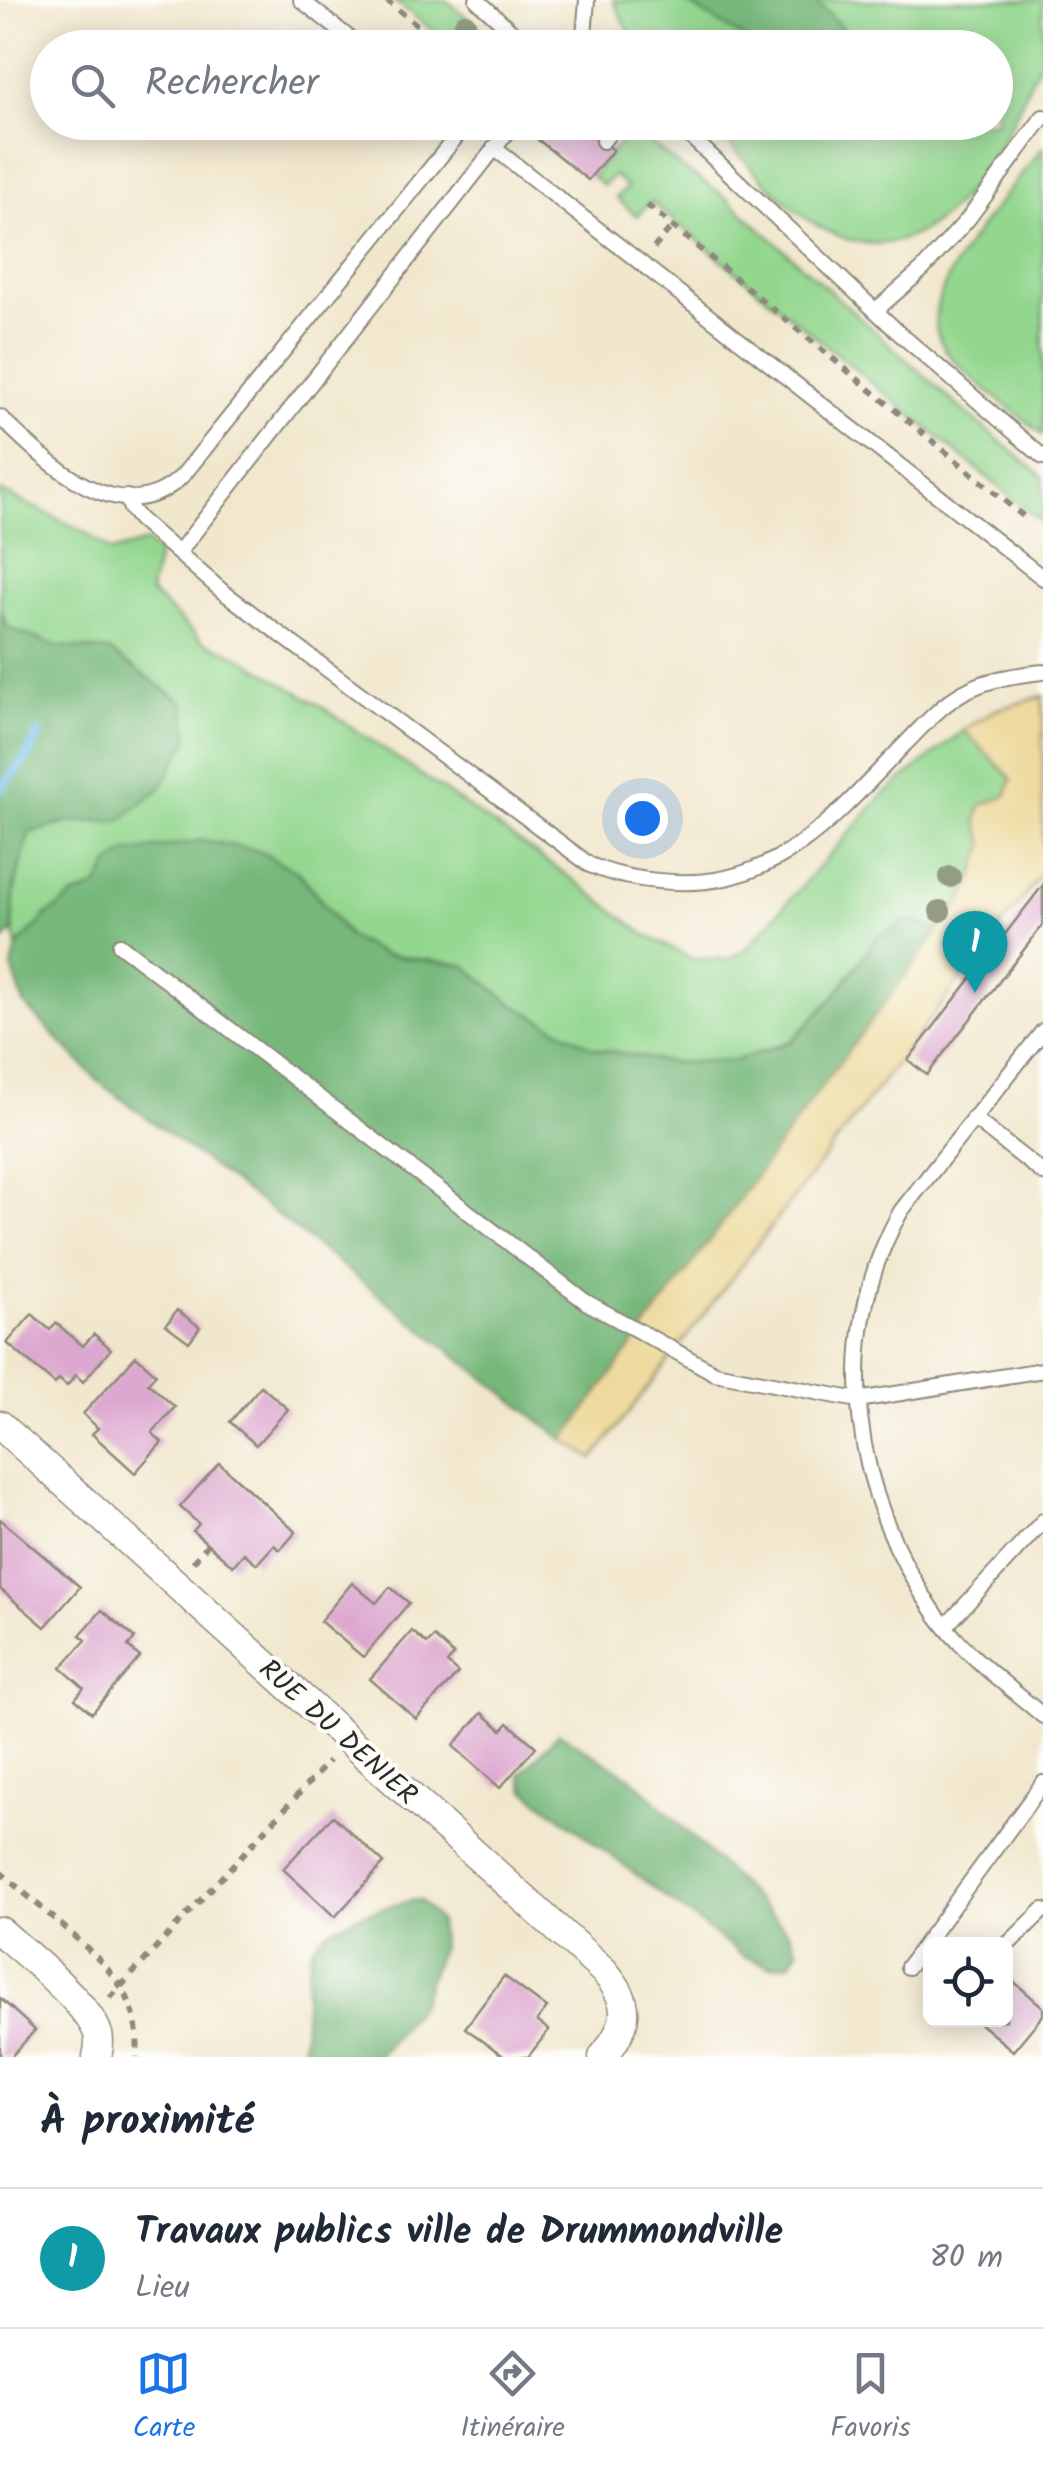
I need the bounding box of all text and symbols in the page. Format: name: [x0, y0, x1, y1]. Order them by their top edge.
search box: [30, 30, 1013, 140]
text: Rechercher: [145, 55, 318, 115]
icon: search: [65, 58, 120, 113]
your location: [617, 793, 668, 844]
pin: 1: [942, 910, 1008, 993]
street label: RUE DU DENIER: [247, 1649, 427, 1817]
map controls: [923, 1937, 1013, 2027]
button: locate: [923, 1937, 1013, 2027]
text: À proximité: [40, 2089, 254, 2156]
text: Travaux publics ville de Drummondville: [135, 2203, 783, 2263]
text: 1: [68, 2233, 77, 2284]
text: 80 m: [929, 2233, 1003, 2284]
text: Lieu: [135, 2263, 190, 2314]
tab: Carte: [133, 2346, 195, 2451]
tab: Itinéraire: [461, 2346, 565, 2451]
tab: Favoris: [830, 2346, 910, 2451]

